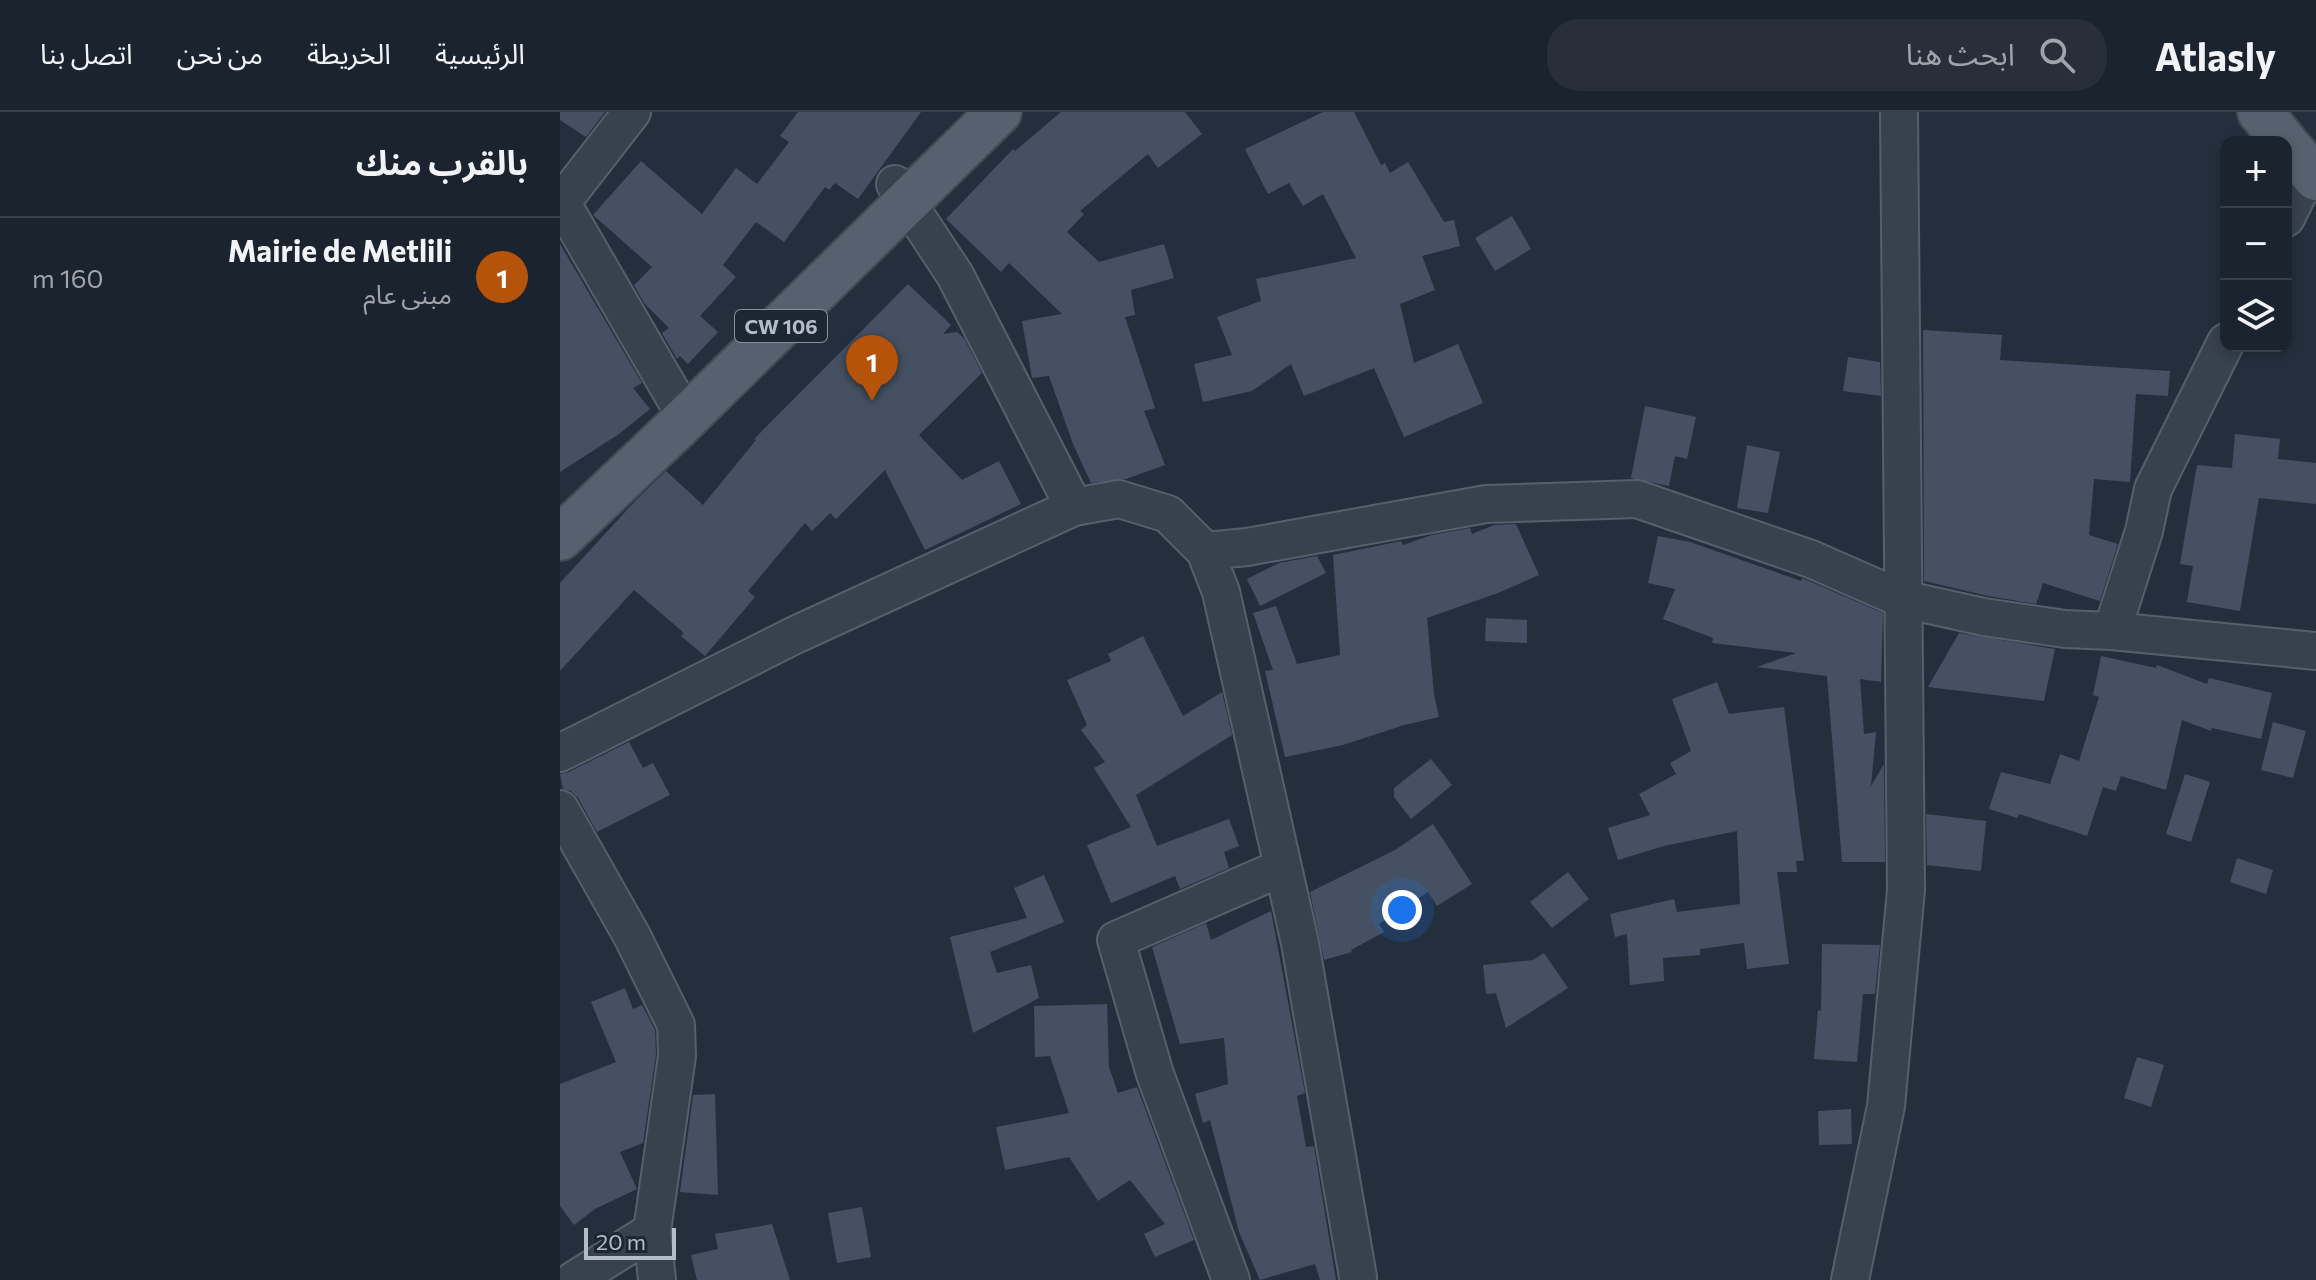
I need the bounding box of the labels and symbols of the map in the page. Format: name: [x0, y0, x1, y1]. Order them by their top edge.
road number: CW 106: [735, 310, 827, 342]
pin: 1: [846, 335, 898, 401]
your location: [1382, 890, 1422, 930]
scale bar: [584, 1224, 676, 1260]

